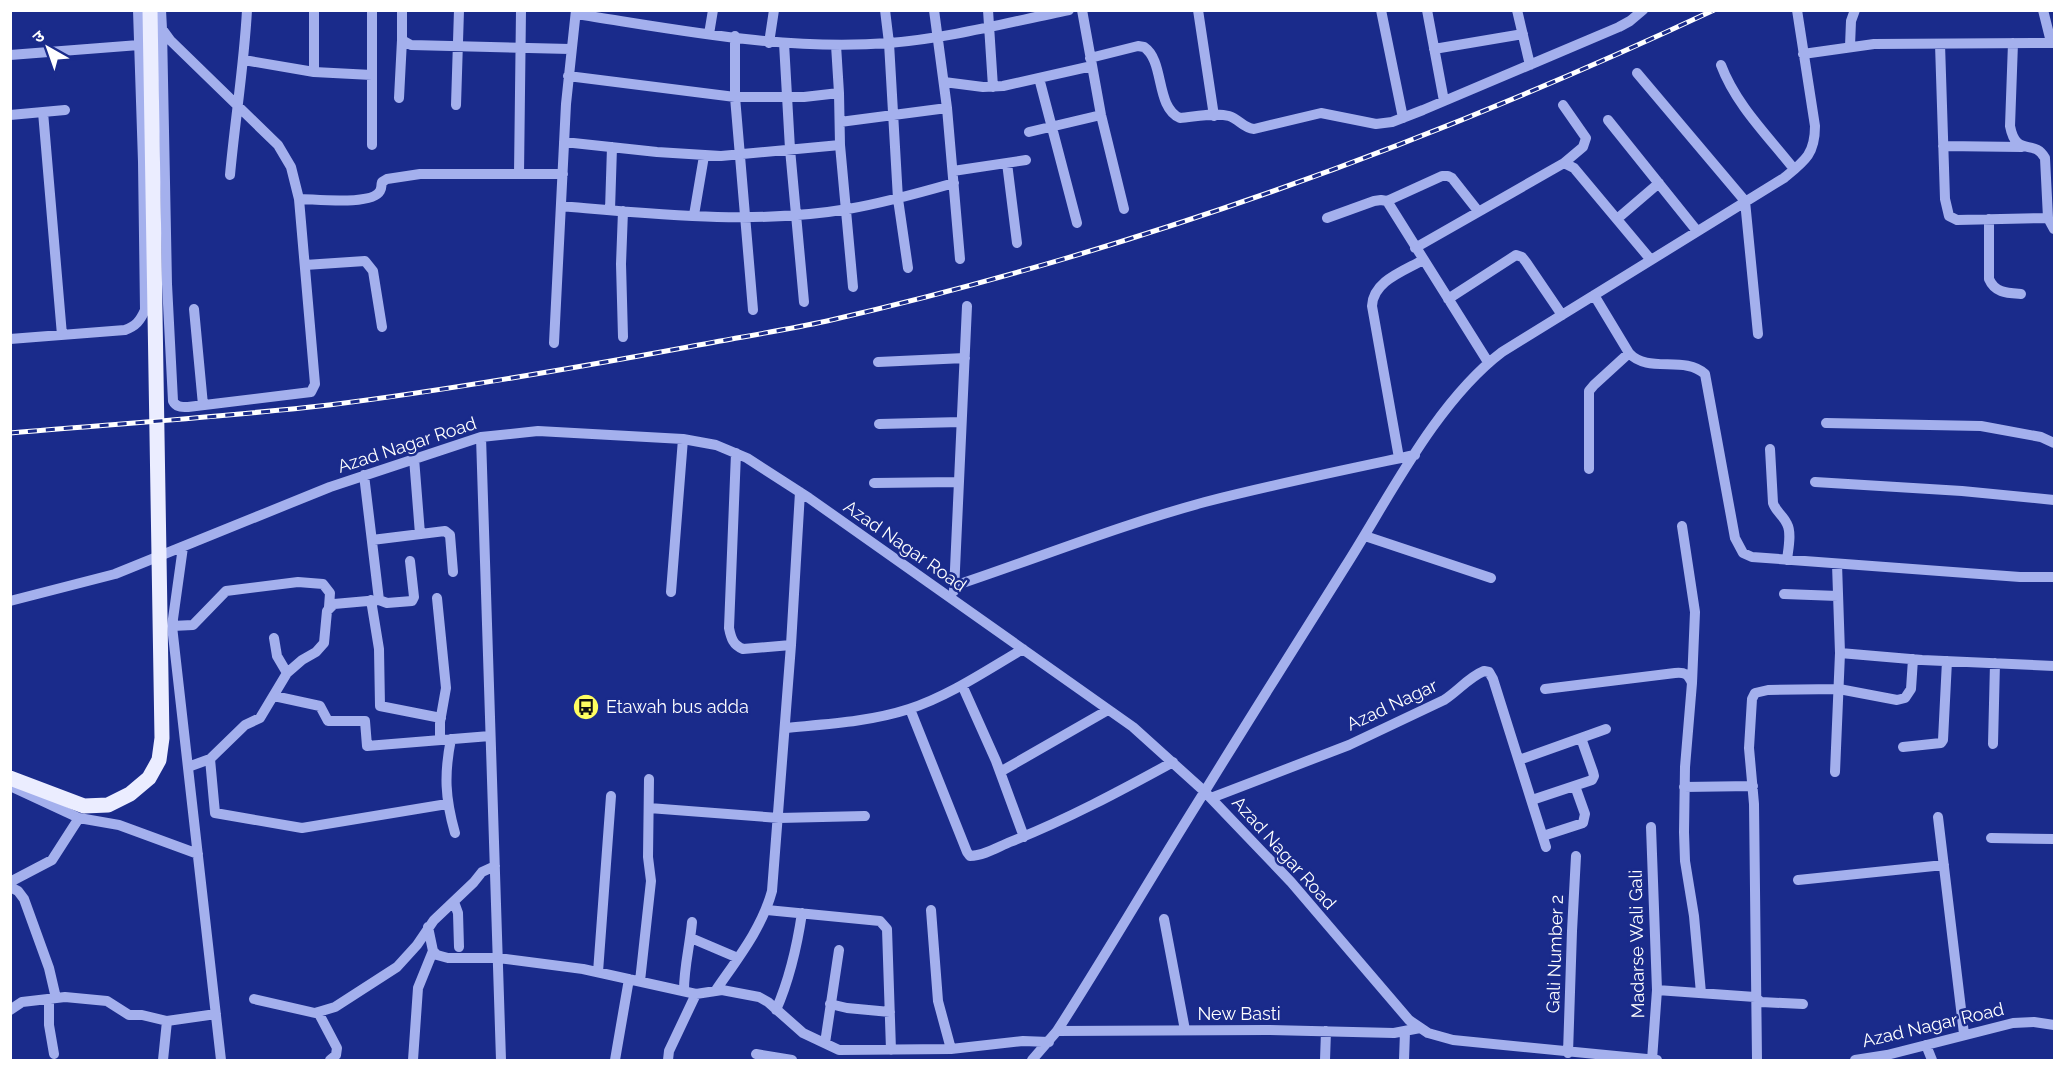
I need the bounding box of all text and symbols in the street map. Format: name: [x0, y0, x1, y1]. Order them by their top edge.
north arrow: [18, 18, 78, 78]
text: उ: [29, 26, 49, 47]
street label: Azad Nagar Road: [335, 412, 479, 477]
street label: Azad Nagar Road: [840, 495, 971, 596]
street label: Azad Nagar: [1343, 674, 1441, 735]
bus stop icon: Etawah bus adda: [571, 692, 601, 722]
place label: Etawah bus adda: [606, 696, 749, 717]
street label: Azad Nagar Road: [1228, 792, 1341, 914]
street label: Madarse Wali Gali: [1625, 870, 1648, 1019]
street label: Gali Number 2: [1542, 894, 1567, 1014]
street label: Azad Nagar Road: [1860, 998, 2006, 1051]
street label: New Basti: [1197, 1003, 1281, 1024]

